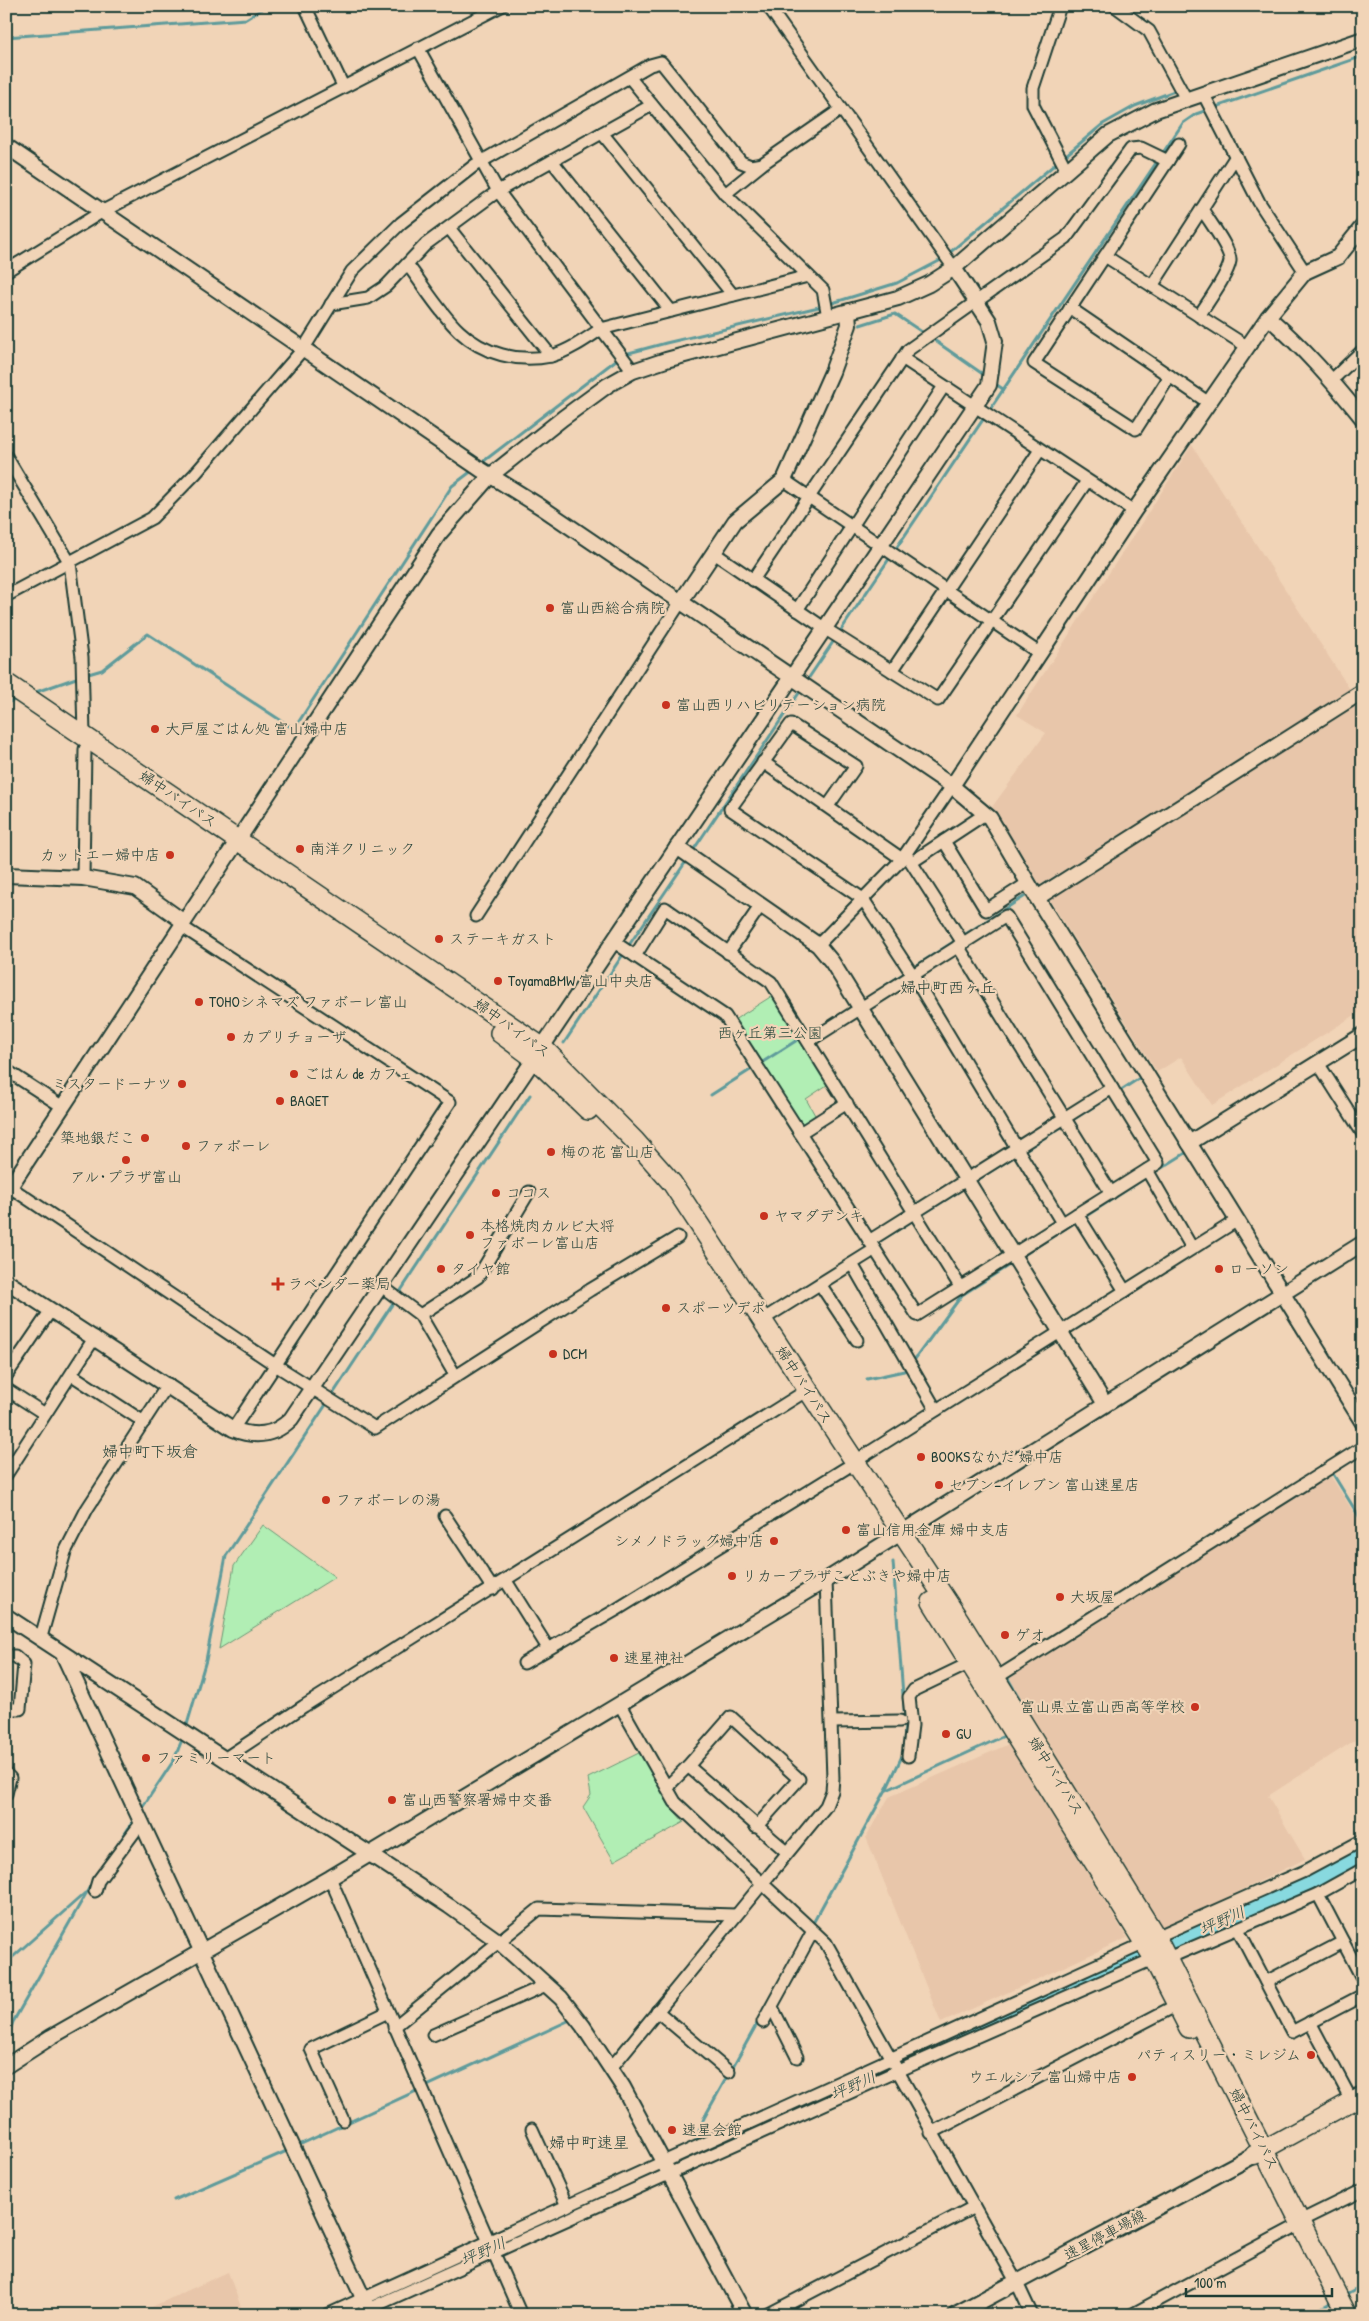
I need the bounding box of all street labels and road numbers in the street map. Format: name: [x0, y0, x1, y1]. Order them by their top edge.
street label: 婦中バイパス: [135, 765, 221, 832]
street label: 婦中バイパス: [470, 993, 555, 1062]
street label: 婦中バイパス: [771, 1341, 838, 1428]
street label: 婦中バイパス: [1024, 1732, 1089, 1819]
street label: 婦中バイパス: [1225, 2084, 1284, 2174]
street label: 速星停車場線: [1060, 2204, 1149, 2265]

